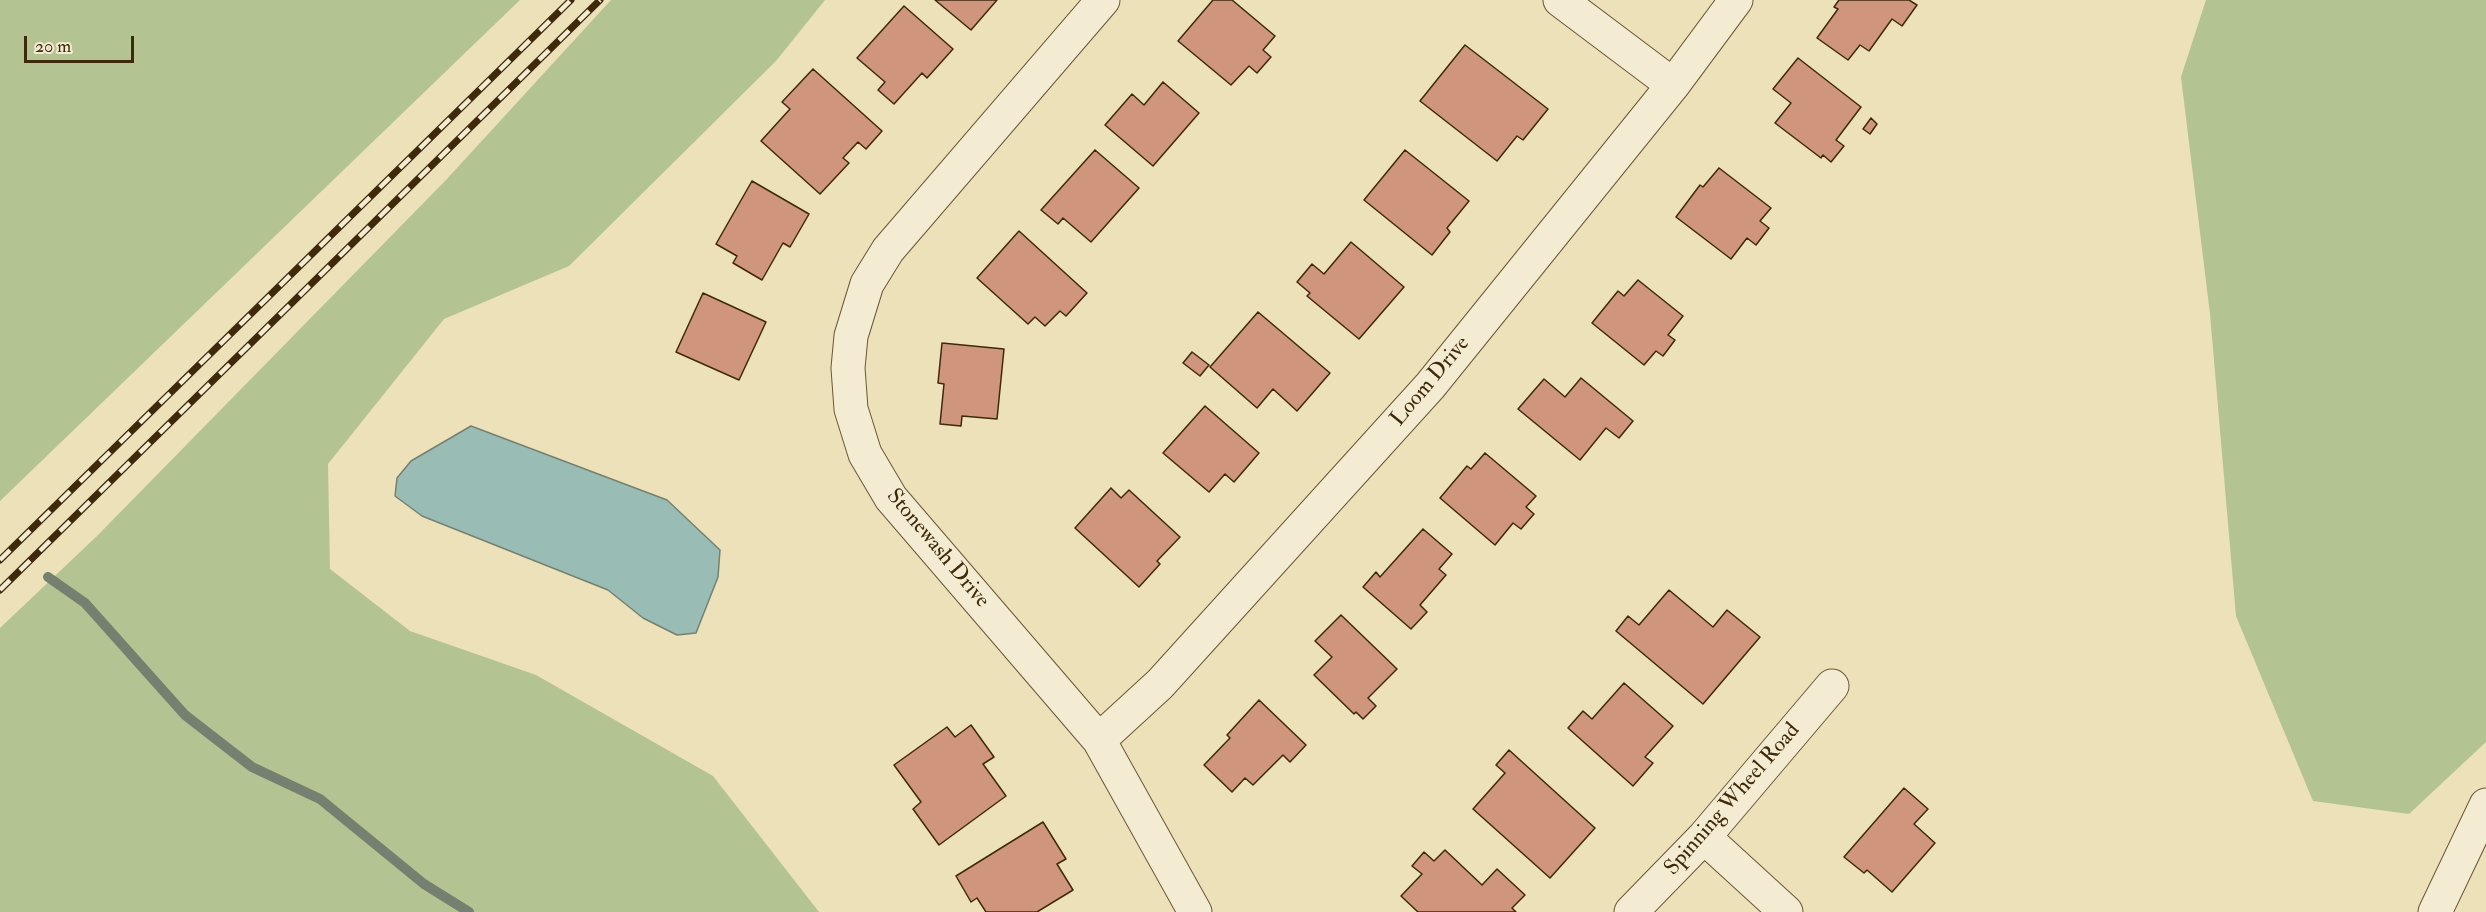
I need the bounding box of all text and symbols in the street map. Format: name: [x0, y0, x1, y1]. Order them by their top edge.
scale bar: [27, 24, 136, 62]
text: 20 m: [35, 35, 71, 58]
street label: Loom Drive: [1386, 332, 1476, 432]
street label: Stonewash Drive: [880, 484, 994, 614]
street label: Spinning Wheel Road: [1660, 718, 1806, 882]

